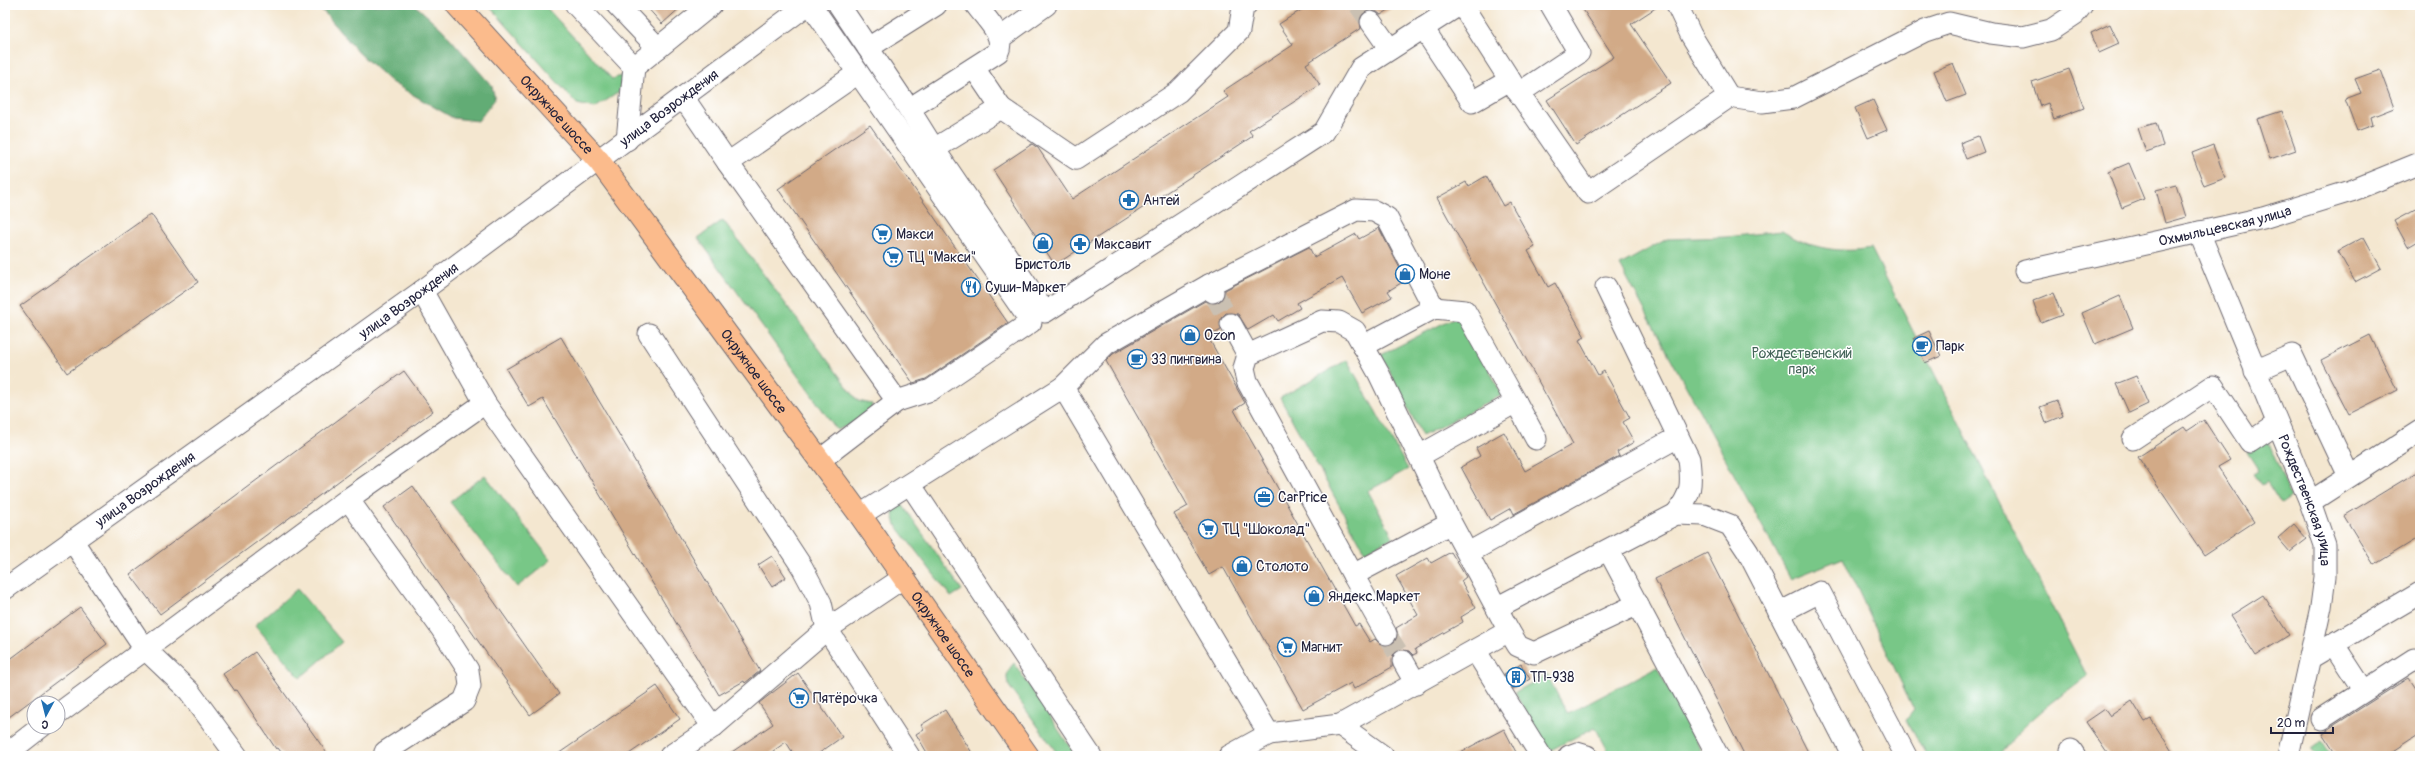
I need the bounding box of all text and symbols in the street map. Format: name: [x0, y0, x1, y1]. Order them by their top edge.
street label: улица Возрождения: [616, 66, 722, 151]
street label: Окружное шоссе: [516, 72, 597, 158]
pharmacy icon: Антей: [1118, 189, 1140, 211]
place label: Антей: [1143, 192, 1180, 209]
street label: Охмыльцевская улица: [2157, 202, 2294, 250]
supermarket icon: Макси: [871, 223, 893, 245]
place label: Макси: [896, 226, 933, 243]
shop icon: Бристоль: [1032, 232, 1054, 254]
pharmacy icon: Максавит: [1069, 233, 1091, 255]
place label: Максавит: [1094, 236, 1152, 253]
supermarket icon: ТЦ "Макси": [882, 246, 904, 268]
place label: ТЦ "Макси": [907, 249, 976, 266]
place label: Бристоль: [1015, 256, 1071, 273]
street label: улица Возрождения: [355, 259, 462, 343]
shop icon: Моне: [1394, 263, 1416, 285]
place label: Моне: [1419, 266, 1451, 283]
restaurant icon: Суши-Маркет: [960, 276, 982, 298]
place label: Суши-Маркет: [985, 279, 1066, 296]
shop icon: Ozon: [1179, 324, 1201, 346]
street label: Окружное шоссе: [717, 326, 790, 417]
place label: Ozon: [1204, 327, 1236, 344]
cafe icon: Парк: [1911, 335, 1933, 357]
place label: Парк: [1936, 338, 1965, 355]
park label: Рождественский парк: [1752, 345, 1852, 378]
cafe icon: 33 пингвина: [1126, 348, 1148, 370]
place label: 33 пингвина: [1151, 351, 1221, 368]
street label: Рождественская улица: [2274, 432, 2333, 566]
street label: улица Возрождения: [91, 448, 198, 531]
office icon: CarPrice: [1253, 486, 1275, 508]
place label: CarPrice: [1278, 489, 1327, 506]
supermarket icon: ТЦ "Шоколад": [1197, 518, 1219, 540]
place label: ТЦ "Шоколад": [1222, 521, 1310, 538]
shop icon: Столото: [1231, 555, 1253, 577]
place label: Столото: [1256, 558, 1309, 575]
shop icon: Яндекс.Маркет: [1303, 585, 1325, 607]
street label: Окружное шоссе: [907, 588, 978, 681]
place label: Яндекс.Маркет: [1328, 588, 1420, 605]
supermarket icon: Магнит: [1276, 636, 1298, 658]
place label: Магнит: [1301, 639, 1343, 656]
building icon: ТП-938: [1505, 666, 1527, 688]
place label: ТП-938: [1530, 669, 1574, 686]
supermarket icon: Пятёрочка: [788, 687, 810, 709]
place label: Пятёрочка: [813, 690, 877, 707]
north arrow: [26, 695, 66, 735]
scale bar: [2271, 709, 2333, 735]
text: 20 m: [2277, 716, 2306, 731]
text: С: [40, 718, 49, 731]

